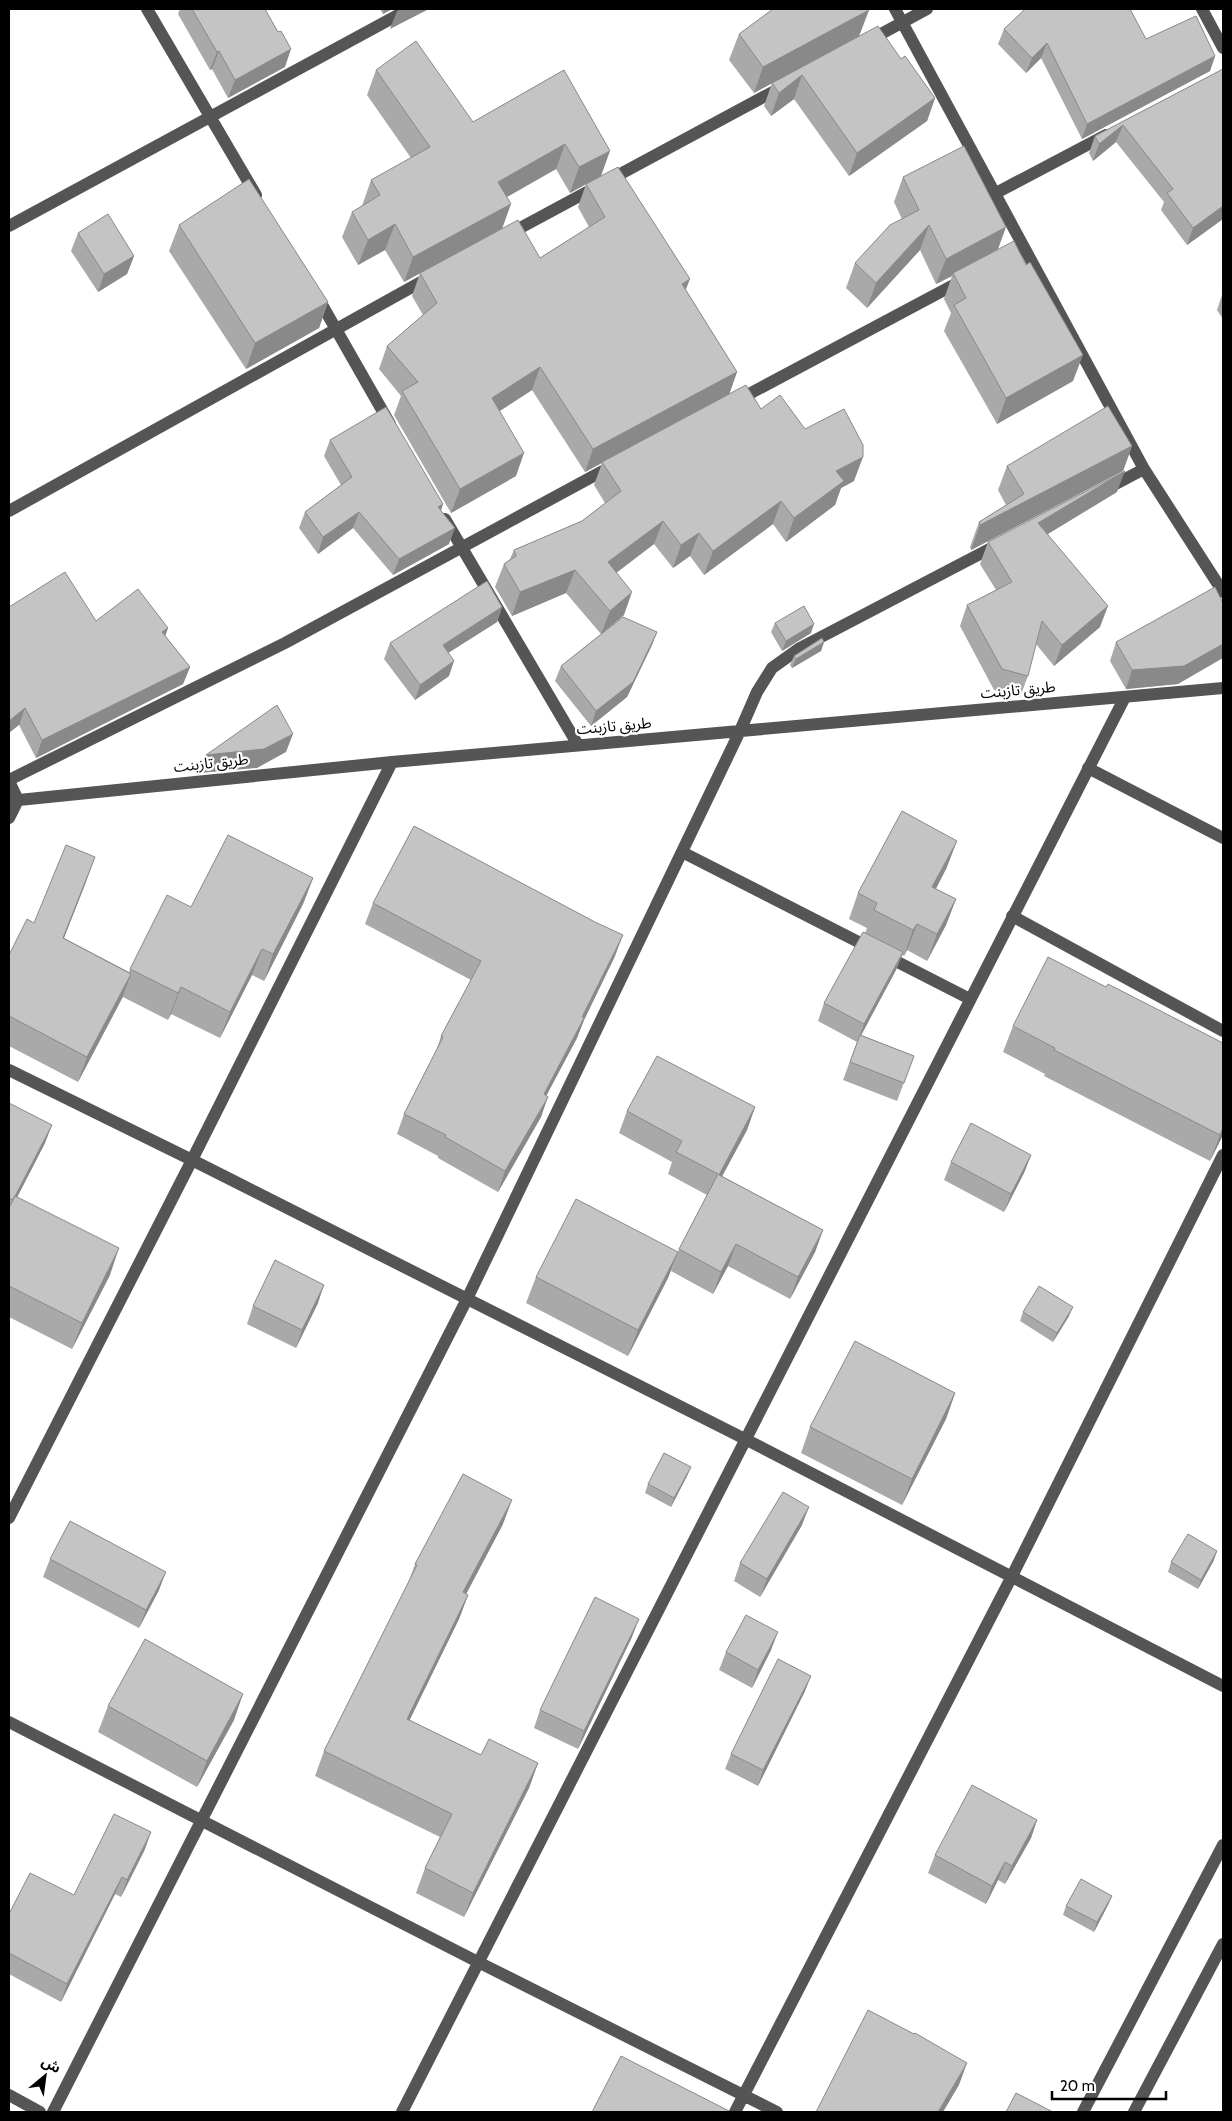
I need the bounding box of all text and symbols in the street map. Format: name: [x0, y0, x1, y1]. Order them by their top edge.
street label: طريق تازبنت: [980, 678, 1056, 703]
street label: طريق تازبنت: [576, 714, 652, 739]
street label: طريق تازبنت: [173, 750, 249, 777]
north arrow: [20, 2051, 70, 2101]
text: ش: [39, 2052, 64, 2077]
scale bar: [1052, 2068, 1166, 2100]
text: 20 m: [1060, 2077, 1095, 2095]

